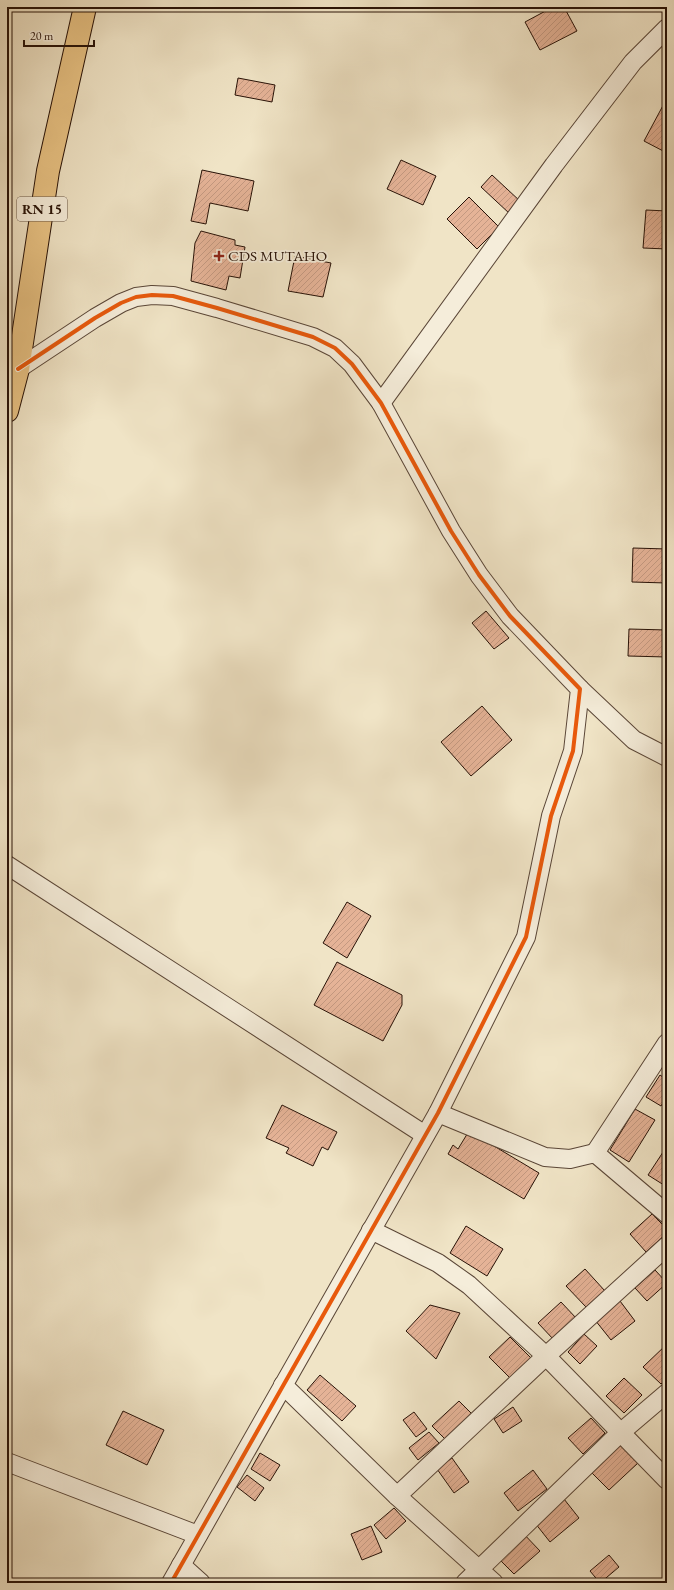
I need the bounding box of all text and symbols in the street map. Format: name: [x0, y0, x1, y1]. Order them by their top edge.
scale bar: [24, 22, 94, 48]
text: 20 m: [30, 28, 54, 44]
road number: RN 15: [17, 197, 67, 221]
place label: CDS MUTAHO: [228, 246, 327, 265]
marker: CDS MUTAHO: [213, 250, 225, 262]

